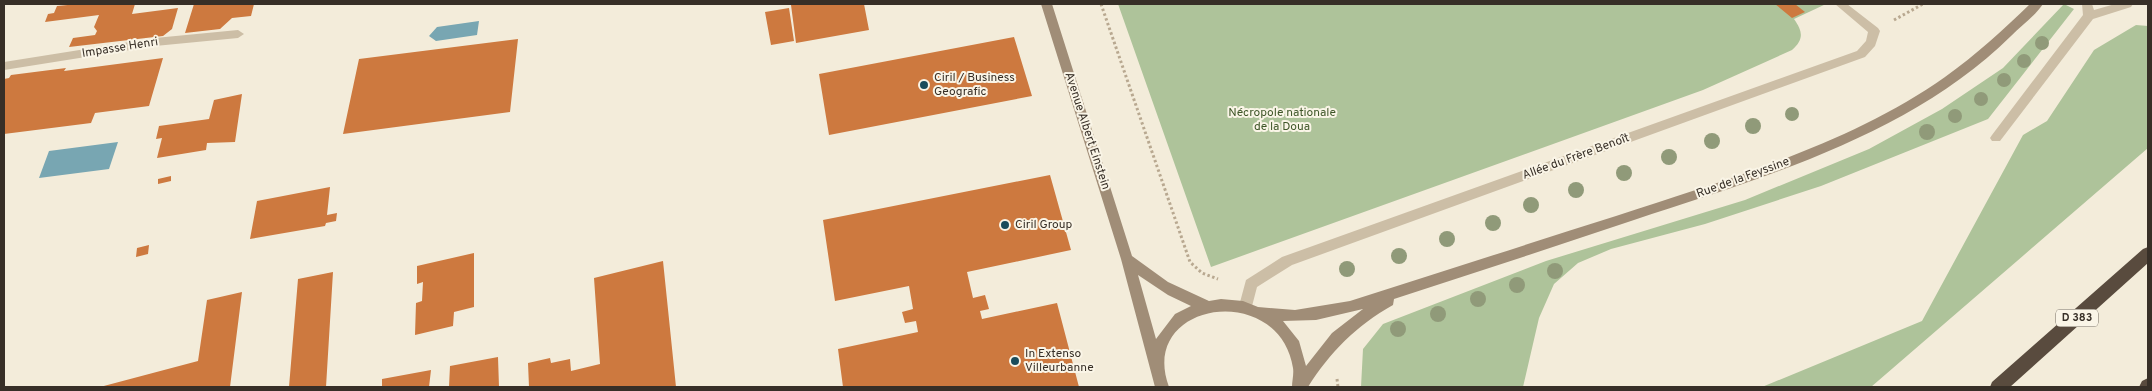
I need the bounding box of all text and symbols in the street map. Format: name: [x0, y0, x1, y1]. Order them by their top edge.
street label: Impasse Henri: [81, 34, 159, 62]
place label: Ciril / Business Geografic: [934, 70, 1015, 100]
street label: Avenue Albert Einstein: [1060, 70, 1114, 192]
marker: Ciril / Business Geografic: [918, 79, 930, 91]
park label: Nécropole nationale de la Doua: [1228, 105, 1336, 135]
street label: Allée du Frère Benoît: [1520, 130, 1632, 184]
street label: Rue de la Feyssine: [1694, 154, 1792, 202]
place label: Ciril Group: [1015, 217, 1073, 233]
marker: Ciril Group: [999, 219, 1011, 231]
road number: D 383: [2056, 310, 2098, 326]
place label: In Extenso Villeurbanne: [1025, 346, 1094, 376]
marker: In Extenso Villeurbanne: [1009, 355, 1021, 367]

